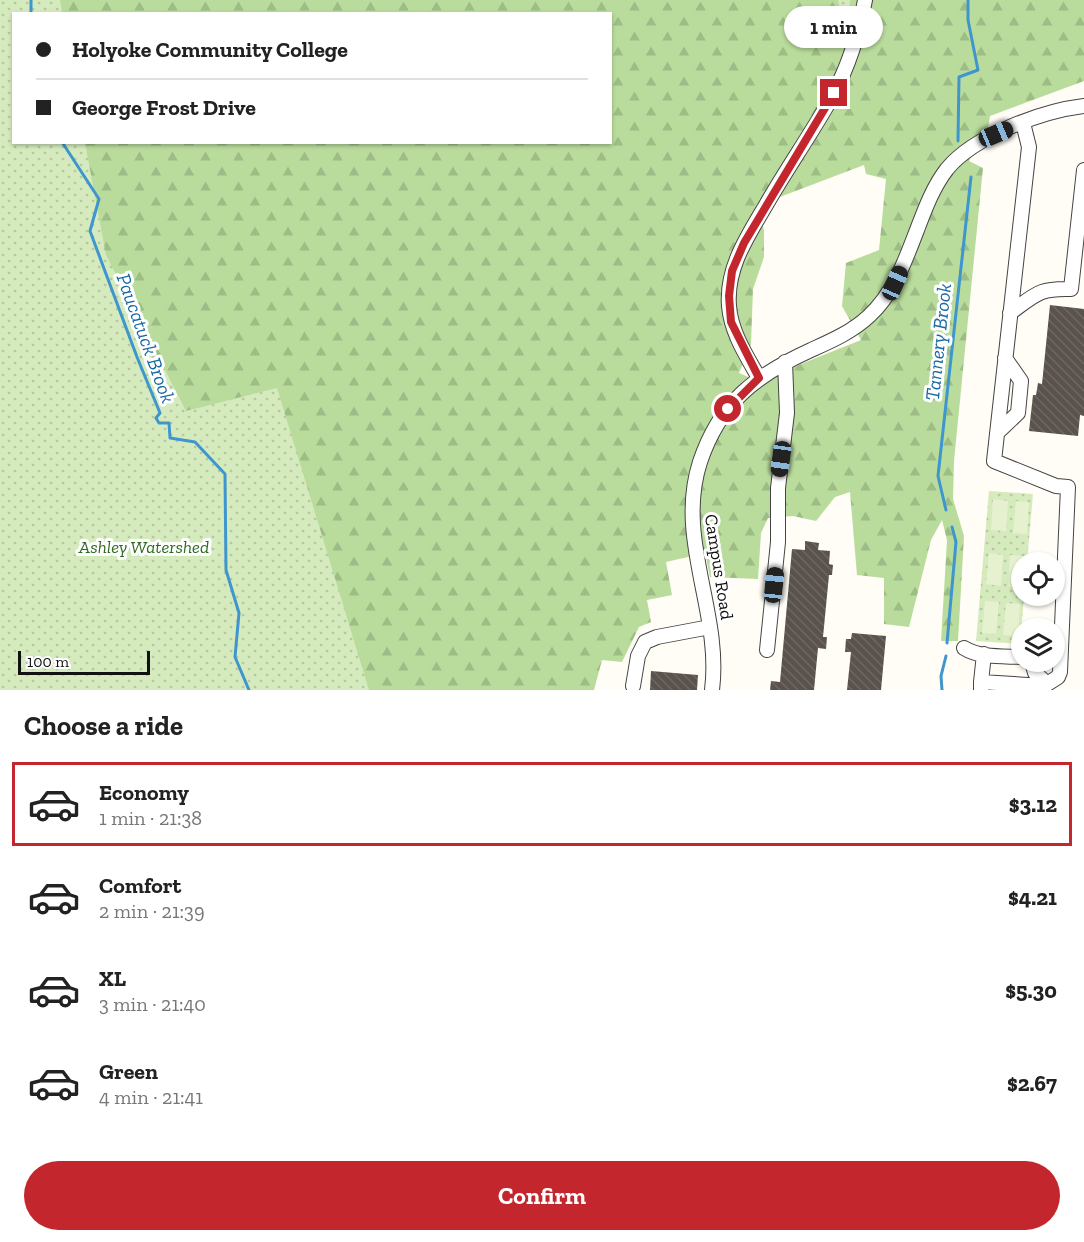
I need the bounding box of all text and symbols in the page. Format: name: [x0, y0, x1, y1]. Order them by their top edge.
callout: 1 min: [784, 6, 884, 48]
text: 1 min: [810, 15, 857, 39]
text: Holyoke Community College: [72, 36, 348, 63]
route end: [820, 79, 847, 106]
text: George Frost Drive: [72, 94, 256, 121]
car: [976, 119, 1016, 149]
car: [879, 263, 911, 303]
water label: Paucatuck Brook: [111, 270, 181, 406]
water label: Tannery Brook: [920, 282, 956, 402]
route start: [714, 395, 741, 422]
car: [770, 440, 792, 478]
street label: Campus Road: [700, 513, 738, 621]
park label: Ashley Watershed: [78, 536, 209, 558]
map controls: [1011, 552, 1065, 672]
button: locate: [1011, 552, 1065, 606]
car: [763, 566, 785, 604]
button: layers: [1011, 618, 1065, 672]
scale bar: [18, 648, 150, 676]
text: 100 m: [27, 652, 69, 671]
text: Choose a ride: [24, 710, 183, 742]
icon: car: [27, 777, 81, 831]
text: Economy: [99, 779, 189, 806]
text: $3.12: [1009, 791, 1057, 818]
text: 1 min · 21:38: [99, 806, 202, 830]
icon: car: [27, 870, 81, 924]
text: Comfort: [99, 872, 181, 899]
text: $4.21: [1008, 884, 1057, 911]
text: 2 min · 21:39: [99, 899, 205, 923]
icon: car: [27, 963, 81, 1017]
text: XL: [99, 965, 126, 992]
text: $5.30: [1005, 977, 1057, 1004]
text: 3 min · 21:40: [99, 992, 206, 1016]
icon: car: [27, 1056, 81, 1110]
text: Green: [99, 1058, 158, 1085]
text: $2.67: [1007, 1070, 1057, 1097]
text: 4 min · 21:41: [99, 1085, 203, 1109]
button: Confirm: [24, 1161, 1060, 1230]

